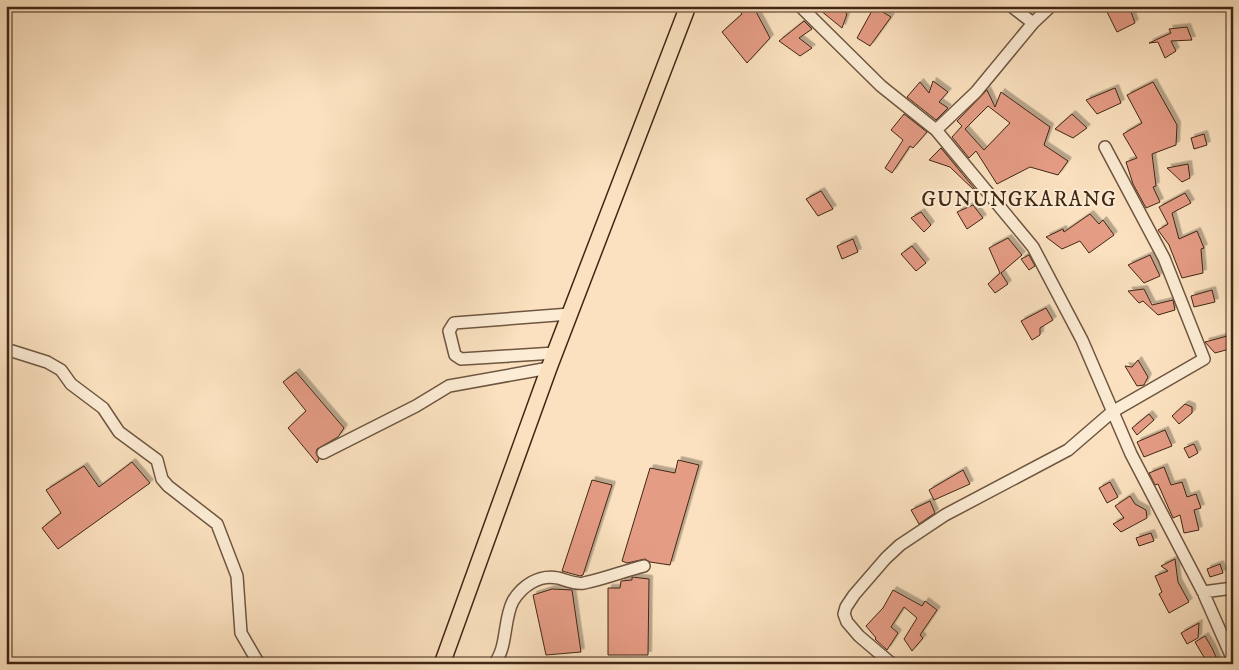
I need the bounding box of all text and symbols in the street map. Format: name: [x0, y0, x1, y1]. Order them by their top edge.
district label: GUNUNGKARANG: [921, 187, 1117, 213]

